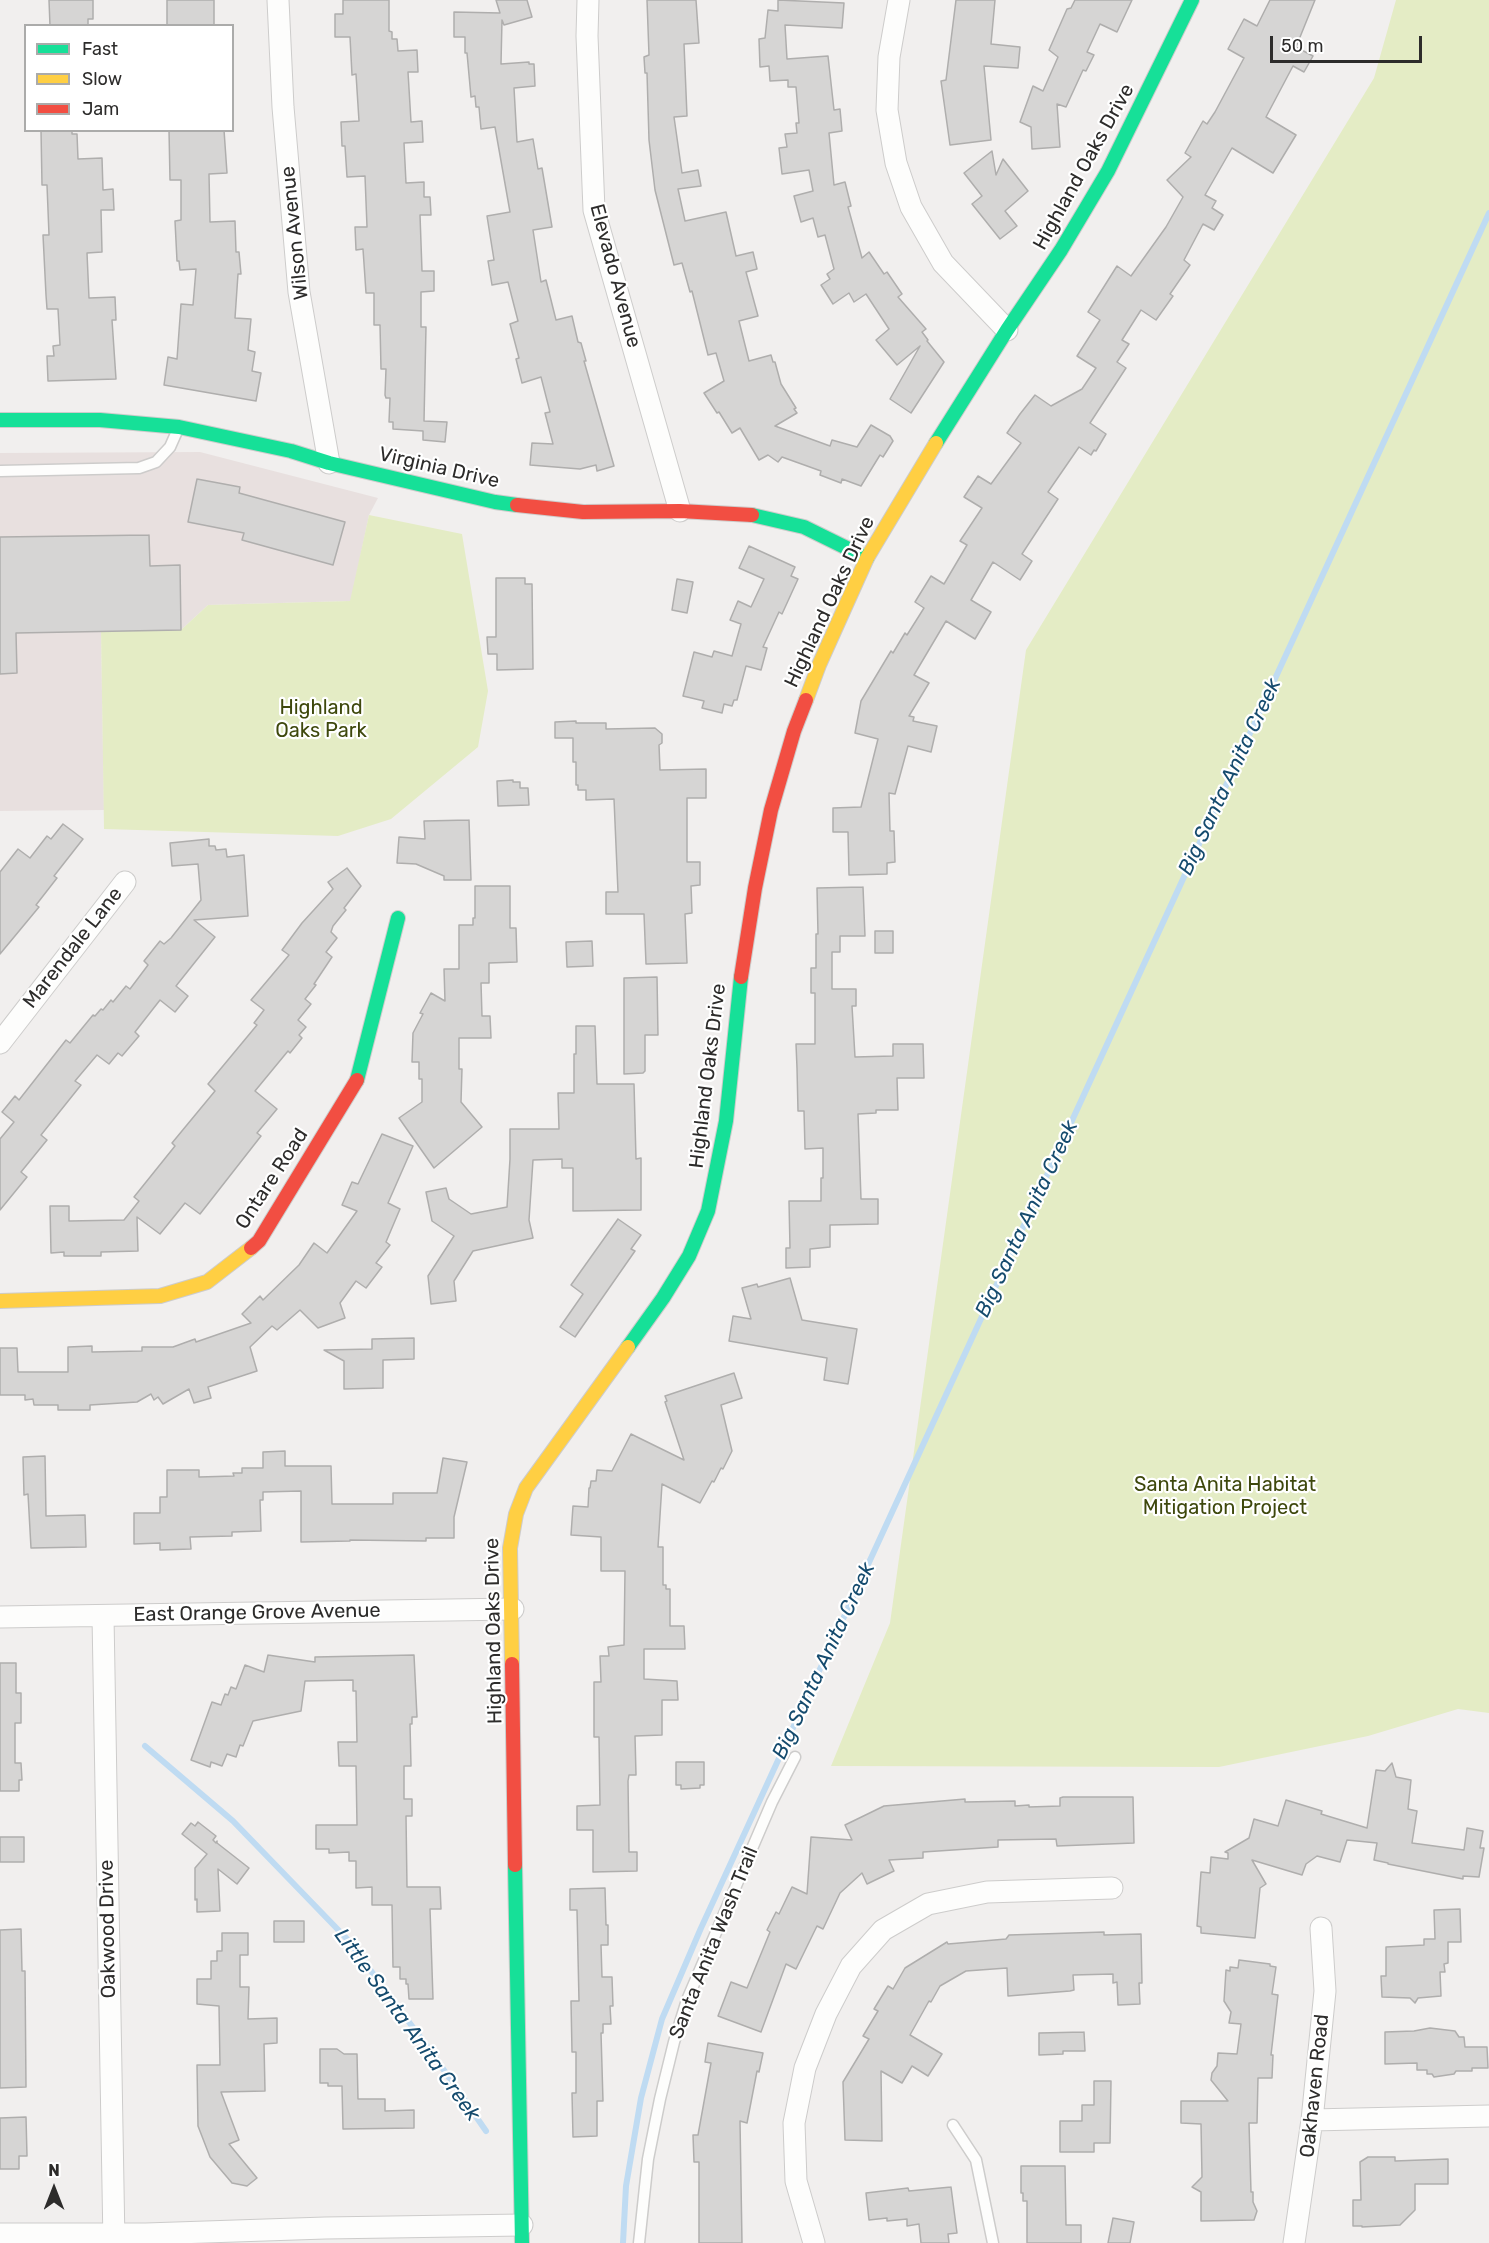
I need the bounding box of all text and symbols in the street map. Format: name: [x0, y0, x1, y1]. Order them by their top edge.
legend: [24, 24, 234, 132]
scale bar: [1273, 24, 1424, 62]
text: 50 m: [1281, 35, 1324, 57]
text: Fast: [82, 38, 118, 60]
text: Slow: [82, 68, 122, 90]
street label: Highland Oaks Drive: [1028, 80, 1140, 254]
text: Jam: [82, 98, 119, 120]
street label: Wilson Avenue: [276, 165, 314, 301]
street label: Elevado Avenue: [584, 201, 646, 351]
street label: Virginia Drive: [376, 442, 502, 494]
street label: Highland Oaks Drive: [780, 513, 880, 691]
water label: Big Santa Anita Creek: [1173, 675, 1287, 879]
park label: Highland Oaks Park: [275, 696, 367, 743]
street label: Marendale Lane: [18, 883, 128, 1013]
street label: Highland Oaks Drive: [685, 982, 731, 1170]
water label: Big Santa Anita Creek: [970, 1117, 1084, 1321]
street label: Ontare Road: [231, 1124, 313, 1234]
park label: Santa Anita Habitat Mitigation Project: [1134, 1473, 1316, 1520]
street label: Highland Oaks Drive: [480, 1538, 508, 1724]
water label: Big Santa Anita Creek: [767, 1559, 881, 1763]
street label: East Orange Grove Avenue: [133, 1599, 381, 1627]
street label: Santa Anita Wash Trail: [664, 1843, 764, 2043]
street label: Oakwood Drive: [95, 1860, 121, 1998]
water label: Little Santa Anita Creek: [329, 1924, 485, 2126]
street label: Oakhaven Road: [1296, 2013, 1334, 2159]
north arrow: [24, 2159, 84, 2219]
text: N: [48, 2161, 60, 2180]

